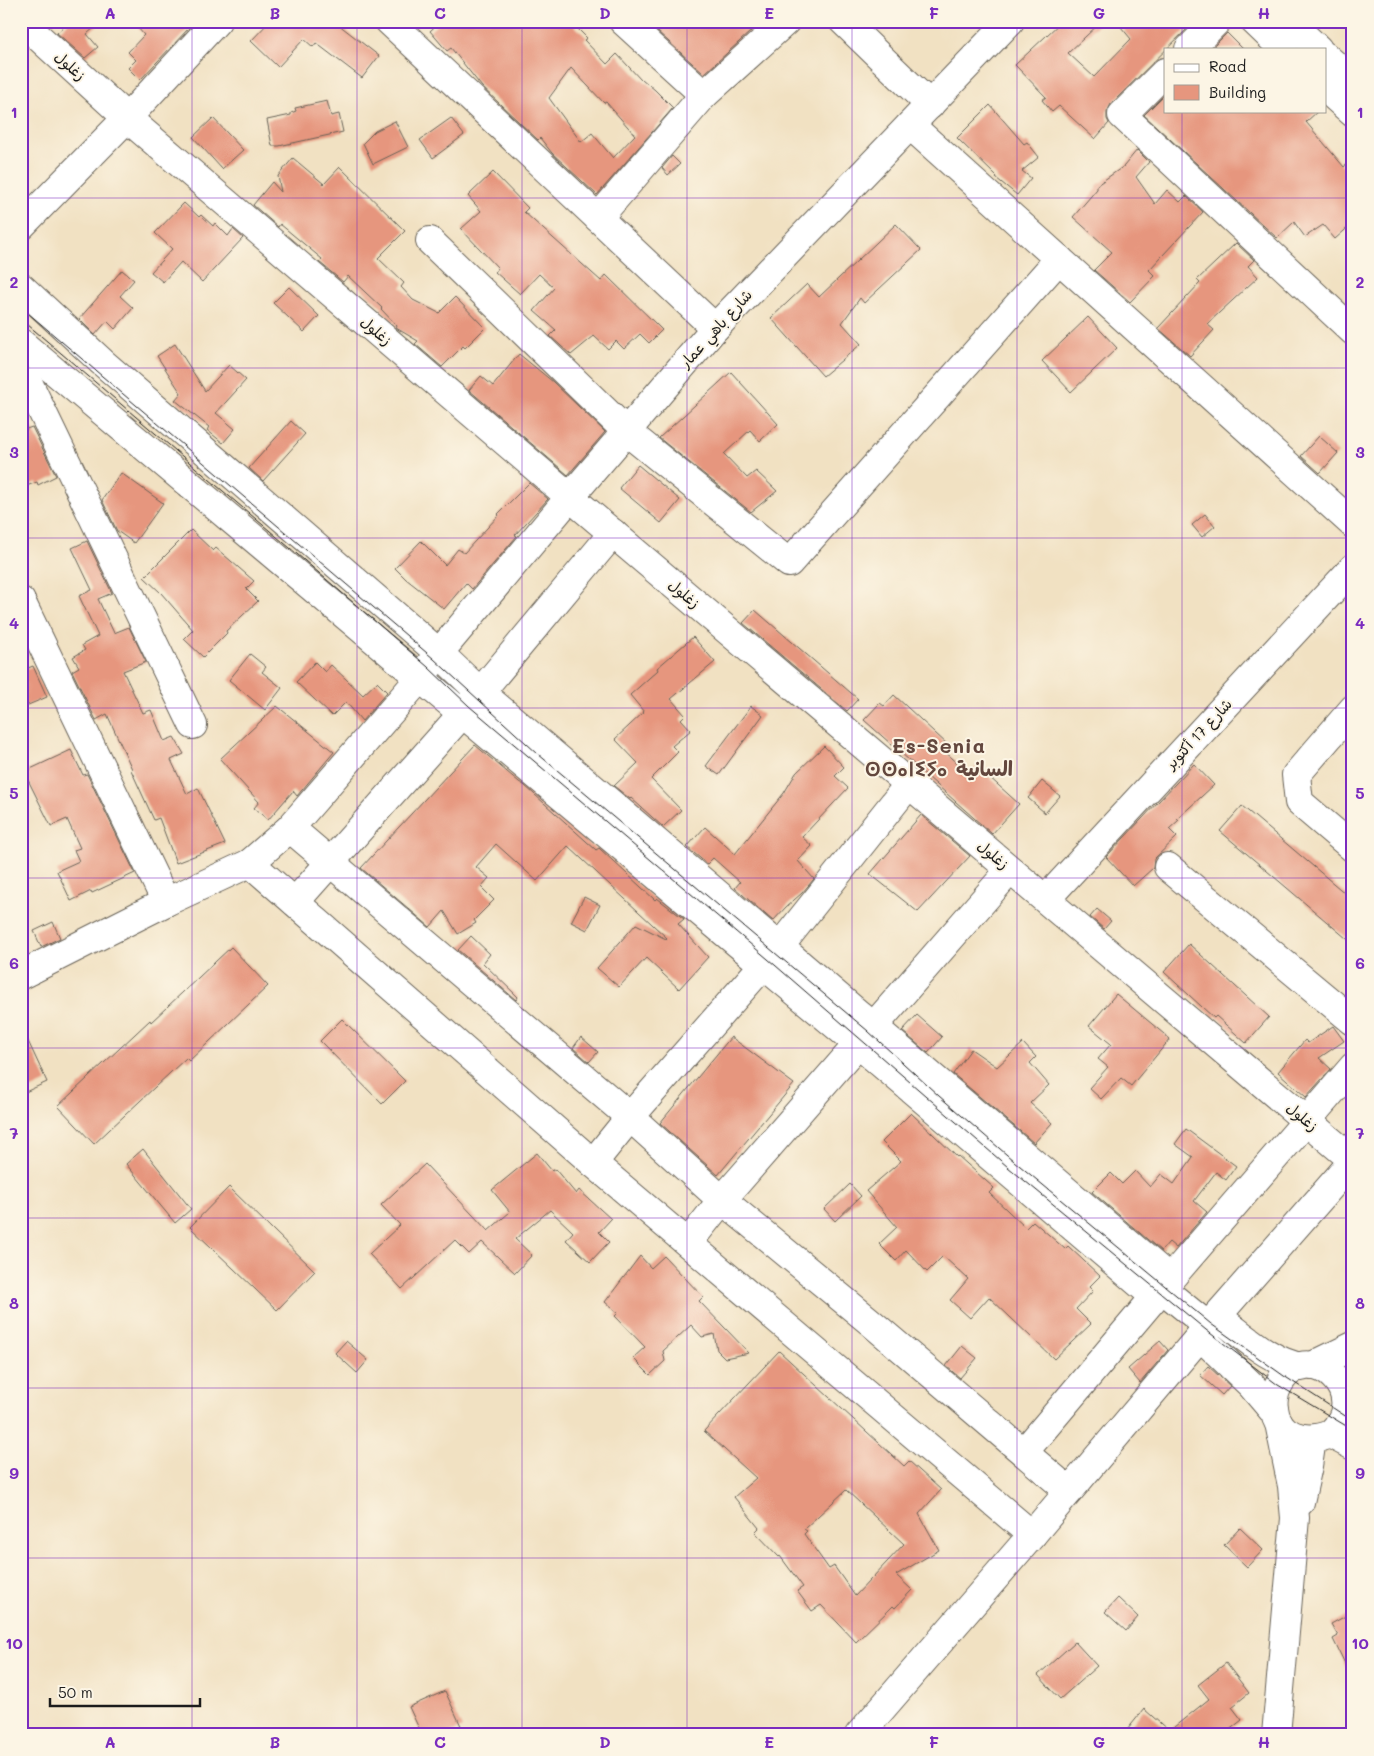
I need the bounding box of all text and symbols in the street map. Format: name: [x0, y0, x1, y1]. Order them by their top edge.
text: A: [104, 2, 116, 23]
text: B: [270, 2, 280, 23]
text: C: [434, 2, 446, 23]
text: D: [599, 2, 611, 23]
text: E: [764, 2, 774, 23]
text: F: [929, 2, 939, 23]
text: G: [1093, 2, 1105, 23]
text: H: [1258, 2, 1270, 23]
street label: زغلول: [50, 46, 90, 85]
legend: [1164, 48, 1326, 112]
text: Road: [1209, 56, 1246, 76]
text: Building: [1209, 82, 1266, 102]
text: 1: [10, 101, 18, 122]
text: 1: [1356, 101, 1364, 122]
text: 2: [10, 271, 19, 292]
text: 2: [1356, 271, 1365, 292]
street label: شارع باهي عمار: [674, 285, 759, 375]
street label: زغلول: [356, 311, 397, 350]
text: 3: [9, 441, 19, 462]
text: 3: [1355, 441, 1365, 462]
street label: زغلول: [664, 574, 705, 613]
text: 4: [9, 612, 19, 633]
text: 4: [1355, 612, 1365, 633]
street label: شارع 17 أكتوبر: [1159, 694, 1237, 775]
district label: Es-Senia ⵙⵙⴰⵏⵉⵢⴰ السانية: [865, 732, 1013, 781]
text: 5: [9, 782, 19, 803]
text: 5: [1355, 782, 1365, 803]
street label: زغلول: [973, 835, 1014, 874]
text: 6: [9, 952, 19, 973]
text: 6: [1355, 952, 1365, 973]
street label: زغلول: [1282, 1097, 1323, 1136]
text: 7: [10, 1122, 19, 1143]
text: 7: [1356, 1122, 1365, 1143]
text: 8: [9, 1292, 19, 1313]
text: 8: [1355, 1292, 1365, 1313]
text: 9: [9, 1462, 19, 1483]
text: 9: [1355, 1462, 1365, 1483]
text: 10: [5, 1632, 23, 1653]
text: 10: [1351, 1632, 1369, 1653]
scale bar: [50, 1676, 200, 1708]
text: 50 m: [58, 1682, 93, 1702]
text: A: [104, 1731, 116, 1752]
text: B: [270, 1731, 280, 1752]
text: C: [434, 1731, 446, 1752]
text: D: [599, 1731, 611, 1752]
text: E: [764, 1731, 774, 1752]
text: F: [929, 1731, 939, 1752]
text: G: [1093, 1731, 1105, 1752]
text: H: [1258, 1731, 1270, 1752]

